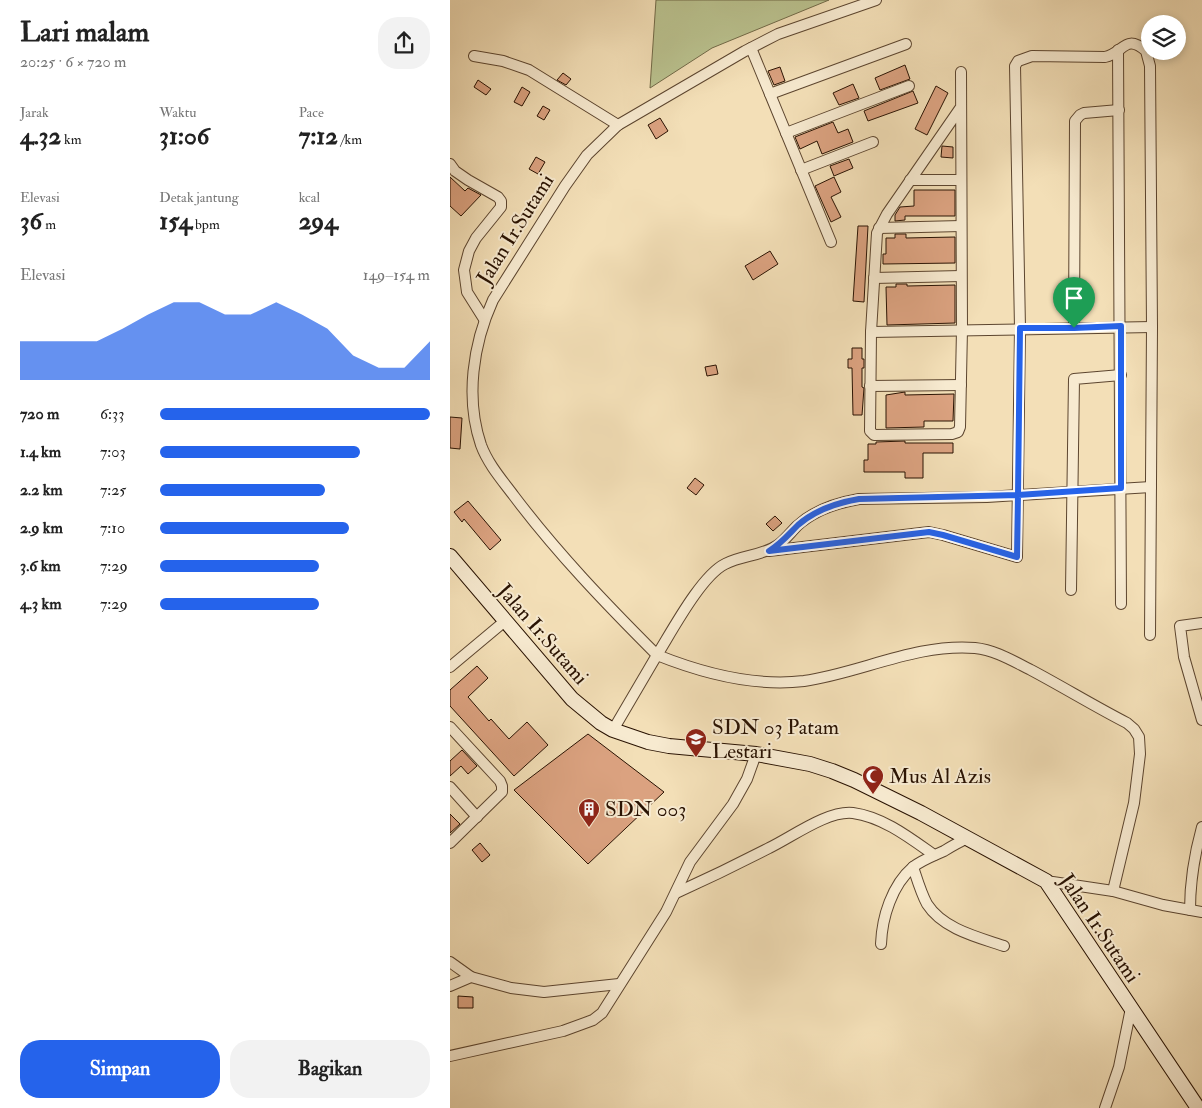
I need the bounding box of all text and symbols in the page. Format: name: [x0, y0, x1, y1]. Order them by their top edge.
text: Lari malam: [20, 15, 149, 50]
map controls: [1141, 15, 1186, 60]
button: layers: [1141, 15, 1186, 60]
button: share: [378, 17, 430, 69]
text: 20:25 · 6 × 720 m: [20, 52, 127, 72]
text: Jarak: [20, 104, 49, 121]
text: Waktu: [159, 104, 196, 121]
text: Pace: [299, 104, 324, 121]
text: 4.32: [20, 121, 61, 152]
text: 31:06: [159, 121, 209, 152]
text: 7:12: [299, 121, 338, 152]
text: km: [61, 131, 82, 148]
text: /km: [338, 131, 362, 148]
street label: Jalan Ir.Sutami: [470, 168, 560, 291]
text: Elevasi: [20, 189, 60, 206]
text: Detak jantung: [159, 189, 239, 206]
text: kcal: [299, 189, 320, 206]
text: 36: [20, 206, 42, 237]
text: 154: [159, 206, 192, 237]
text: 294: [299, 206, 338, 237]
text: m: [42, 216, 56, 233]
text: bpm: [192, 216, 220, 233]
text: Elevasi: [20, 265, 65, 285]
text: 149–154 m: [363, 265, 430, 285]
pin: [1053, 277, 1095, 328]
icon: arrive: [1060, 284, 1088, 312]
text: 720 m: [20, 404, 59, 424]
text: 6:33: [100, 404, 124, 424]
text: 1.4 km: [20, 442, 61, 462]
text: 7:03: [100, 442, 126, 462]
text: 2.2 km: [20, 480, 63, 500]
text: 7:25: [100, 480, 126, 500]
text: 2.9 km: [20, 518, 63, 538]
text: 7:10: [100, 518, 125, 538]
text: 3.6 km: [20, 556, 61, 576]
text: 7:29: [100, 556, 128, 576]
street label: Jalan Ir.Sutami: [491, 577, 594, 691]
text: 4.3 km: [20, 594, 62, 614]
text: 7:29: [100, 594, 128, 614]
place label: SDN 03 Patam Lestari: [712, 714, 839, 765]
school or university icon: SDN 03 Patam Lestari: [684, 727, 708, 758]
place label: Mus Al Azis: [889, 763, 991, 790]
mosque icon: Mus Al Azis: [861, 764, 885, 795]
place label: SDN 003: [605, 796, 686, 823]
building icon: SDN 003: [577, 797, 601, 828]
street label: Jalan Ir.Sutami: [1053, 868, 1146, 988]
button: Simpan: [20, 1040, 220, 1098]
button: Bagikan: [230, 1040, 430, 1098]

